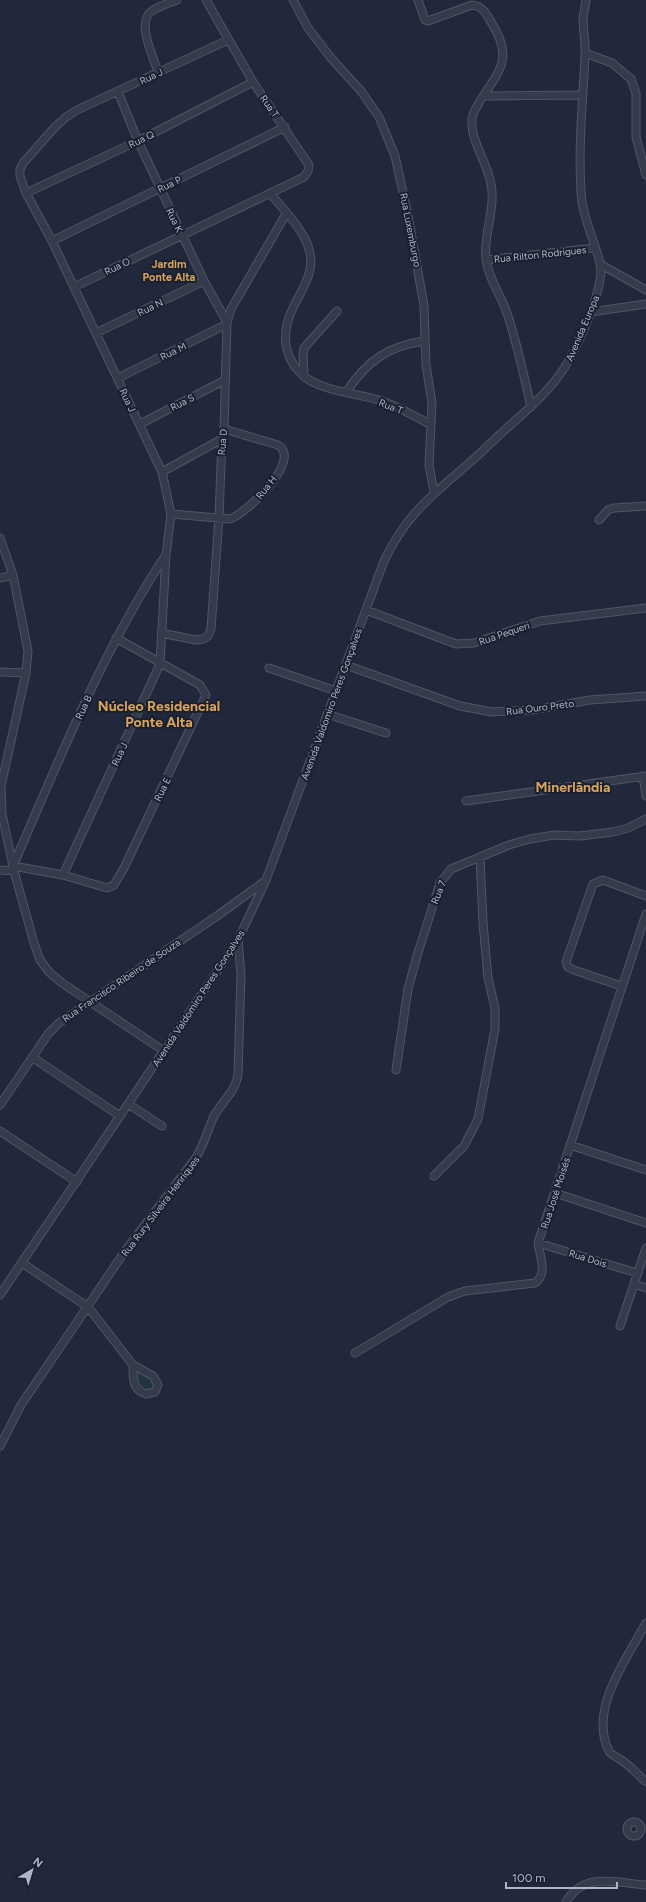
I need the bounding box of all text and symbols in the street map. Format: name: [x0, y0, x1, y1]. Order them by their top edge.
street label: Rua J: [137, 65, 165, 88]
street label: Rua T: [257, 92, 282, 121]
street label: Rua Q: [126, 128, 156, 151]
street label: Rua P: [155, 173, 184, 196]
street label: Rua Luxemburgo: [397, 192, 424, 269]
street label: Rua K: [163, 206, 186, 235]
street label: Rua Rilton Rodrigues: [493, 243, 587, 266]
street label: Rua O: [102, 255, 132, 278]
district label: Jardim Ponte Alta: [143, 258, 196, 284]
street label: Avenida Europa: [563, 293, 602, 363]
street label: Rua N: [135, 296, 165, 319]
street label: Rua M: [158, 339, 189, 363]
street label: Rua J: [116, 386, 139, 414]
street label: Rua S: [168, 391, 197, 414]
street label: Rua T: [377, 396, 405, 417]
street label: Rua D: [215, 428, 230, 456]
street label: Rua H: [253, 473, 280, 502]
street label: Rua Pequeri: [477, 619, 531, 648]
street label: Avenida Valdomiro Peres Gonçalves: [298, 626, 365, 782]
street label: Rua B: [72, 693, 95, 722]
street label: Rua Ouro Preto: [505, 697, 575, 718]
district label: Núcleo Residencial Ponte Alta: [98, 698, 220, 731]
street label: Rua J: [108, 740, 131, 768]
street label: Rua E: [151, 775, 174, 803]
district label: Minerlândia: [536, 779, 610, 796]
street label: Rua 7: [428, 878, 449, 906]
street label: Avenida Valdomiro Peres Gonçalves: [149, 927, 248, 1069]
street label: Rua Francisco Ribeiro de Souza: [60, 936, 183, 1025]
street label: Rua Rury Silveira Henriques: [118, 1153, 203, 1259]
street label: Rua José Moisés: [538, 1155, 573, 1231]
street label: Rua Dois: [567, 1247, 609, 1271]
north arrow: [12, 1850, 52, 1890]
text: N: [30, 1855, 45, 1870]
scale bar: [506, 1864, 617, 1890]
text: 100 m: [512, 1871, 546, 1885]

